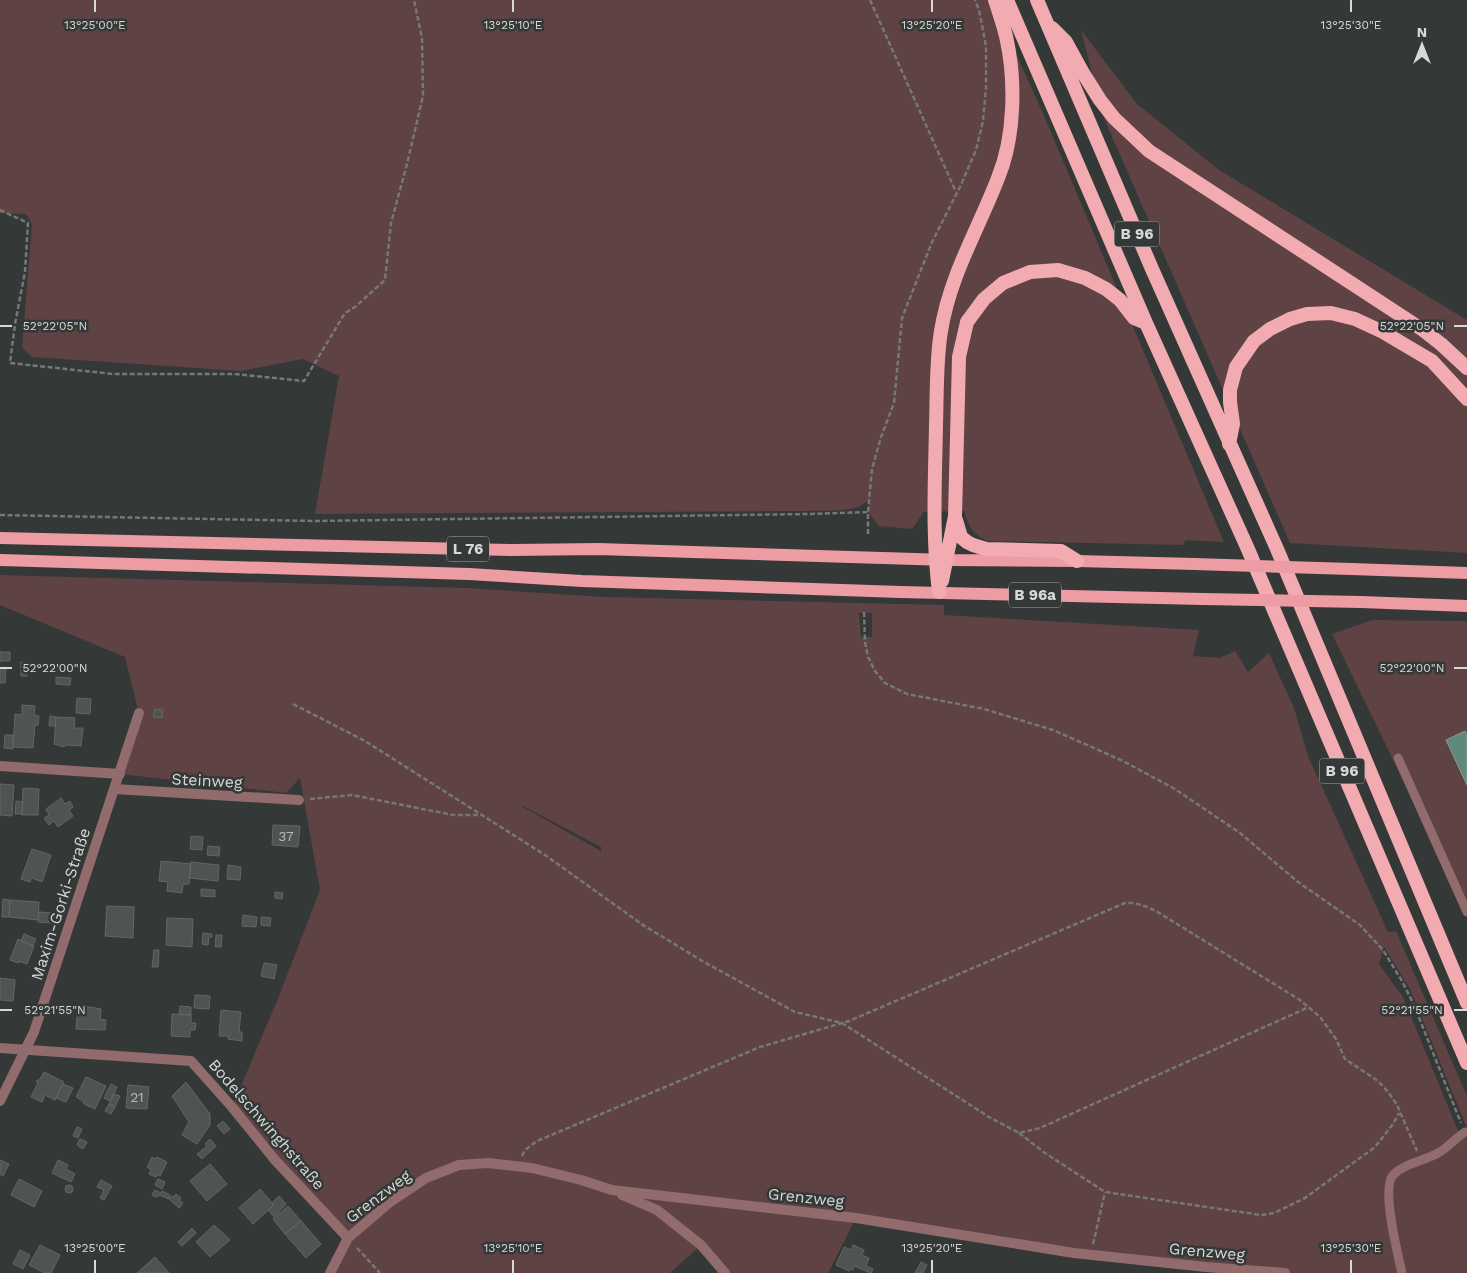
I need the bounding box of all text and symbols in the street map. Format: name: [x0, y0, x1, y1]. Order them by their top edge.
text: 13°25'00"E: [64, 18, 126, 32]
text: 13°25'10"E: [484, 18, 543, 32]
text: 13°25'20"E: [902, 18, 963, 32]
text: 13°25'30"E: [1321, 18, 1382, 32]
north arrow: [1397, 20, 1447, 70]
text: N: [1417, 24, 1427, 40]
road number: B 96: [1114, 222, 1160, 246]
text: 52°22'05"N: [23, 319, 87, 333]
text: 52°22'05"N: [1380, 319, 1444, 333]
road number: L 76: [447, 536, 489, 562]
road number: B 96a: [1009, 582, 1061, 608]
text: 52°22'00"N: [23, 661, 87, 675]
text: 52°22'00"N: [1380, 661, 1444, 675]
road number: B 96: [1320, 758, 1364, 784]
street label: Steinweg: [171, 769, 243, 792]
street label: Maxim-Gorki-Straße: [27, 826, 94, 983]
house number: 37: [278, 828, 294, 844]
text: 52°21'55"N: [24, 1003, 86, 1017]
text: 52°21'55"N: [1381, 1003, 1443, 1017]
street label: Bodelschwinghstraße: [205, 1055, 329, 1194]
house number: 21: [130, 1089, 144, 1105]
street label: Grenzweg: [342, 1166, 415, 1227]
street label: Grenzweg: [767, 1184, 845, 1211]
street label: Grenzweg: [1168, 1239, 1246, 1264]
text: 13°25'00"E: [64, 1241, 126, 1255]
text: 13°25'10"E: [484, 1241, 543, 1255]
text: 13°25'20"E: [902, 1241, 963, 1255]
text: 13°25'30"E: [1321, 1241, 1382, 1255]

